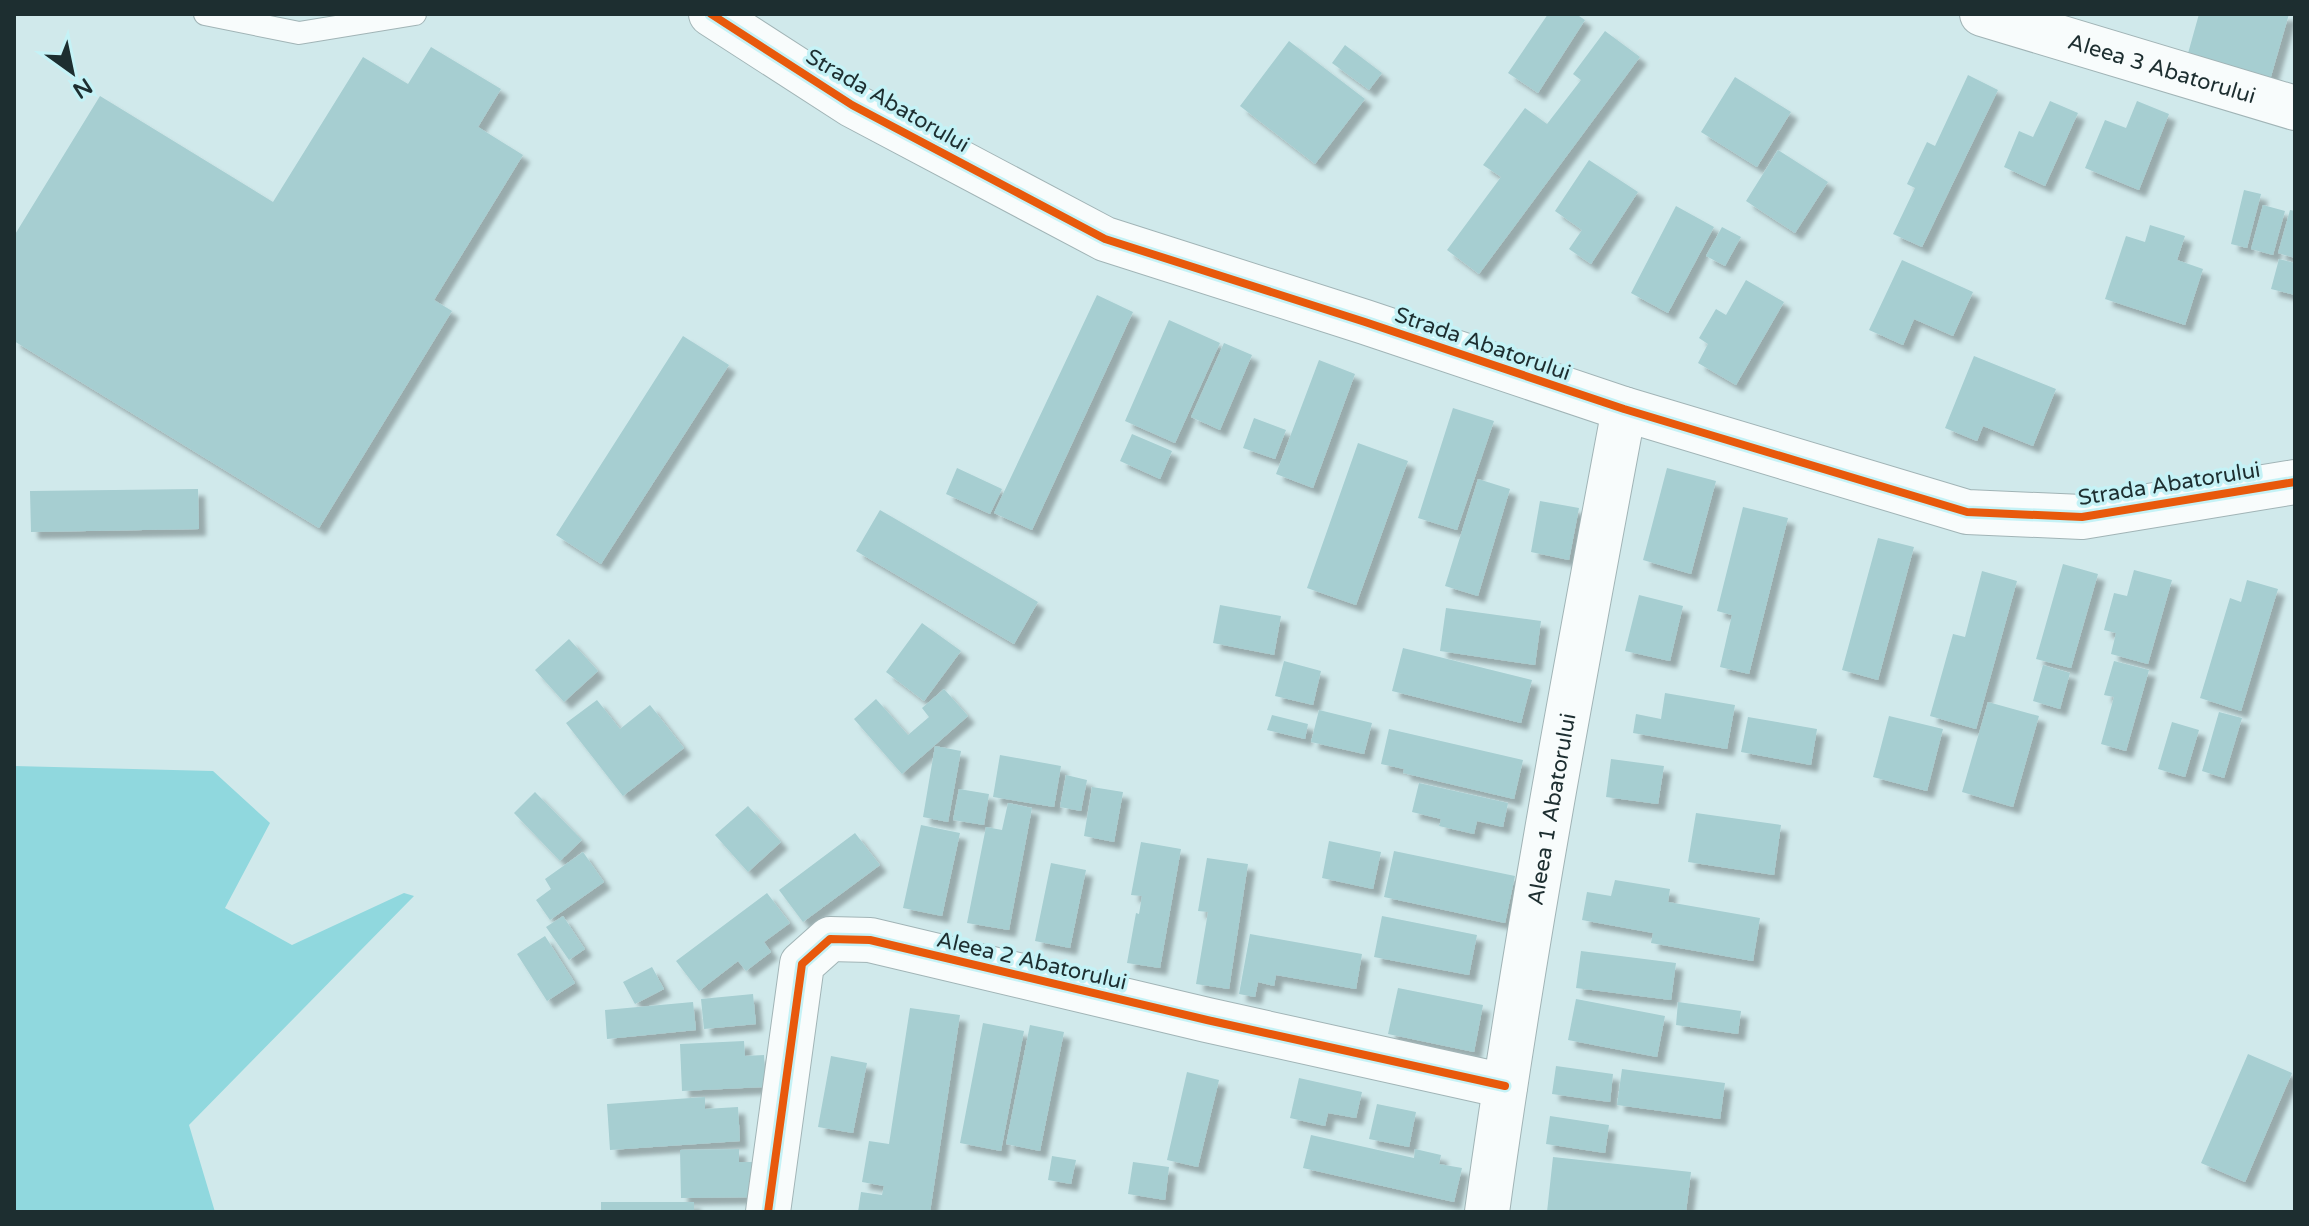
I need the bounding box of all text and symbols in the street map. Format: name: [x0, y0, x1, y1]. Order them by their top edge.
street label: Aleea 3 Abatorului: [2065, 29, 2259, 109]
north arrow: [32, 32, 112, 112]
street label: Strada Abatorului: [801, 44, 974, 158]
text: N: [68, 72, 97, 104]
street label: Strada Abatorului: [1391, 302, 1574, 386]
street label: Strada Abatorului: [2076, 457, 2262, 511]
street label: Aleea 1 Abatorului: [1522, 711, 1582, 907]
street label: Aleea 2 Abatorului: [934, 926, 1129, 996]

